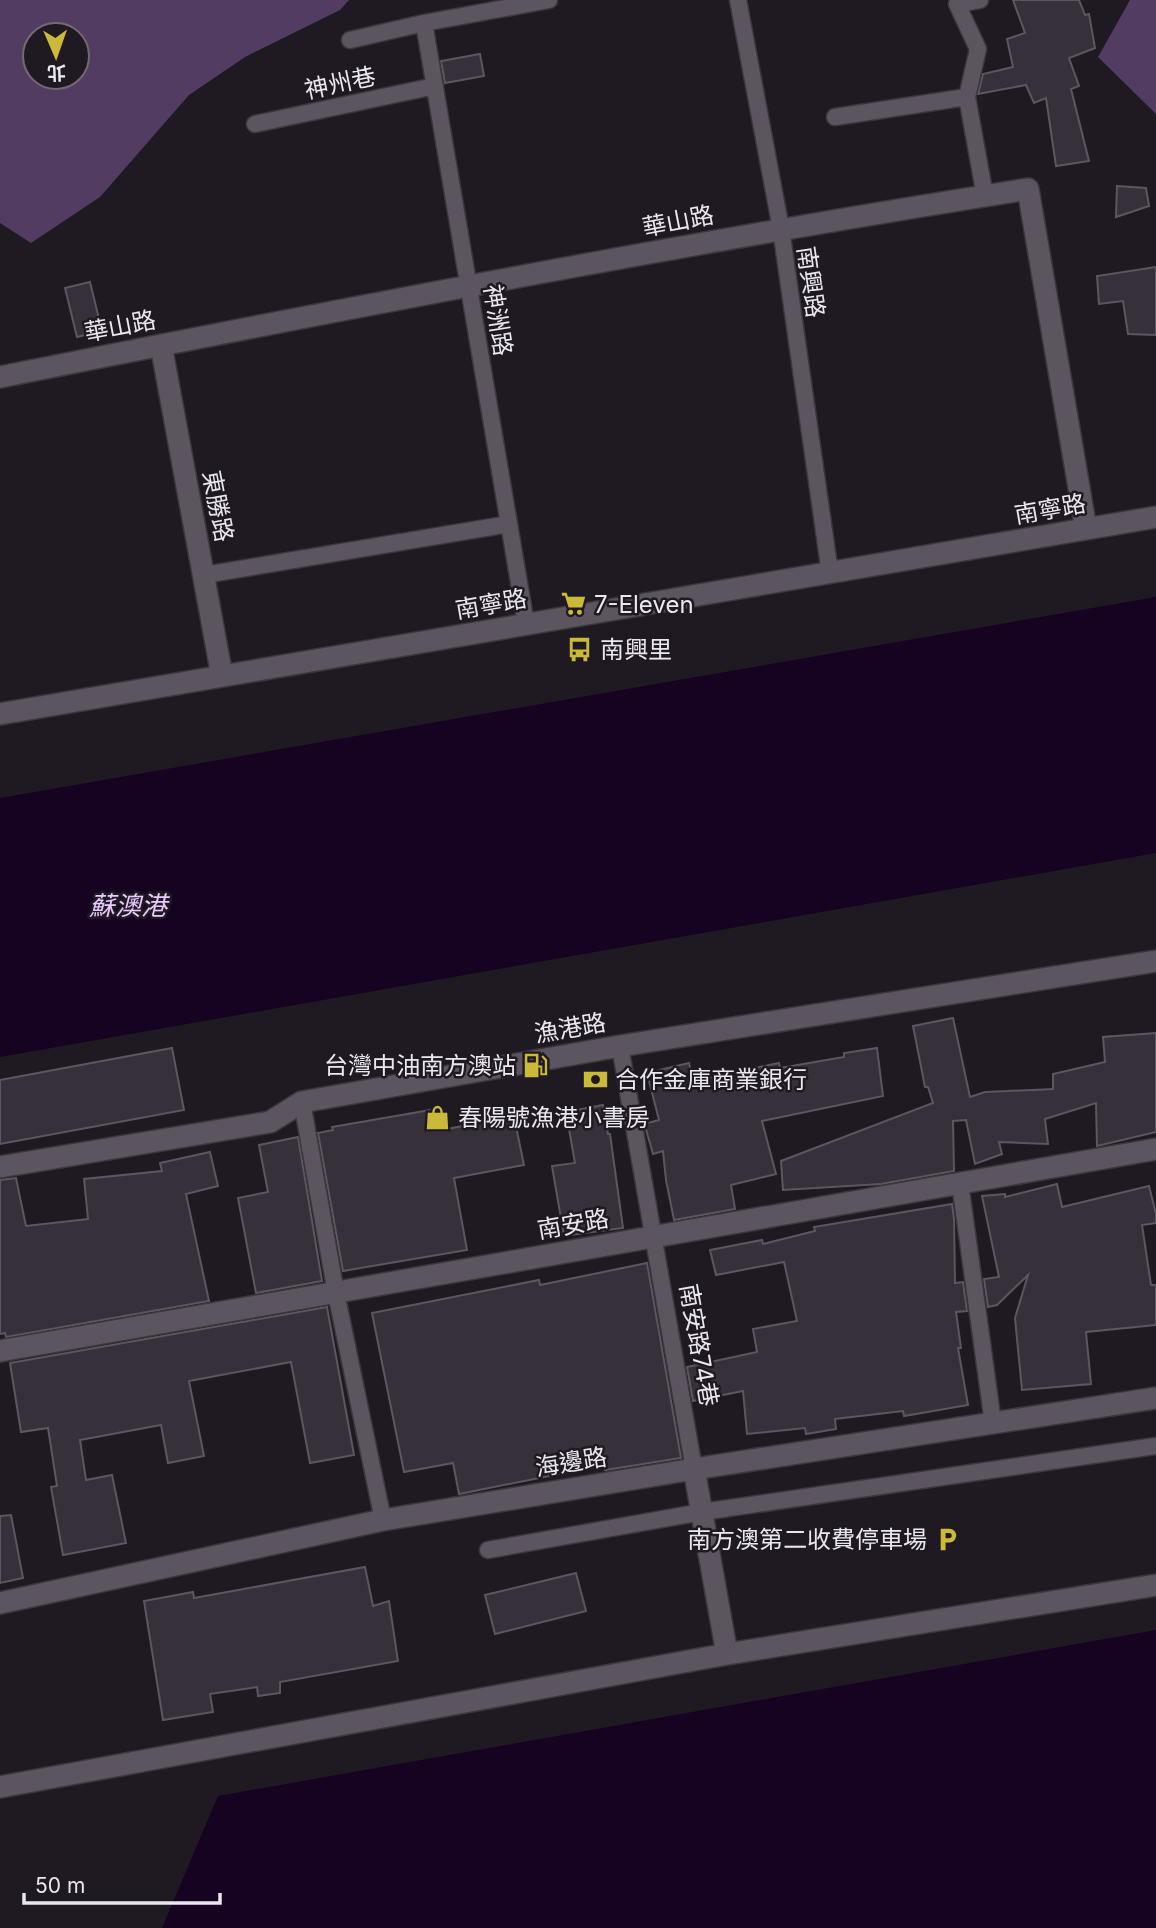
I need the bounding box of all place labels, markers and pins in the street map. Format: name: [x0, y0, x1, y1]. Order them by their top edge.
supermarket icon: 7-Eleven: [560, 590, 588, 618]
place label: 7-Eleven: [594, 590, 694, 619]
bus stop icon: 南興里: [566, 635, 594, 663]
place label: 南興里: [600, 635, 672, 664]
place label: 台灣中油南方澳站: [324, 1051, 516, 1080]
fuel station icon: 台灣中油南方澳站: [522, 1051, 550, 1079]
bank icon: 合作金庫商業銀行: [581, 1065, 609, 1093]
place label: 合作金庫商業銀行: [615, 1065, 807, 1094]
shop icon: 春陽號漁港小書房: [424, 1103, 452, 1131]
place label: 春陽號漁港小書房: [458, 1103, 650, 1132]
place label: 南方澳第二收費停車場: [687, 1525, 927, 1554]
parking icon: 南方澳第二收費停車場: [933, 1525, 961, 1553]

